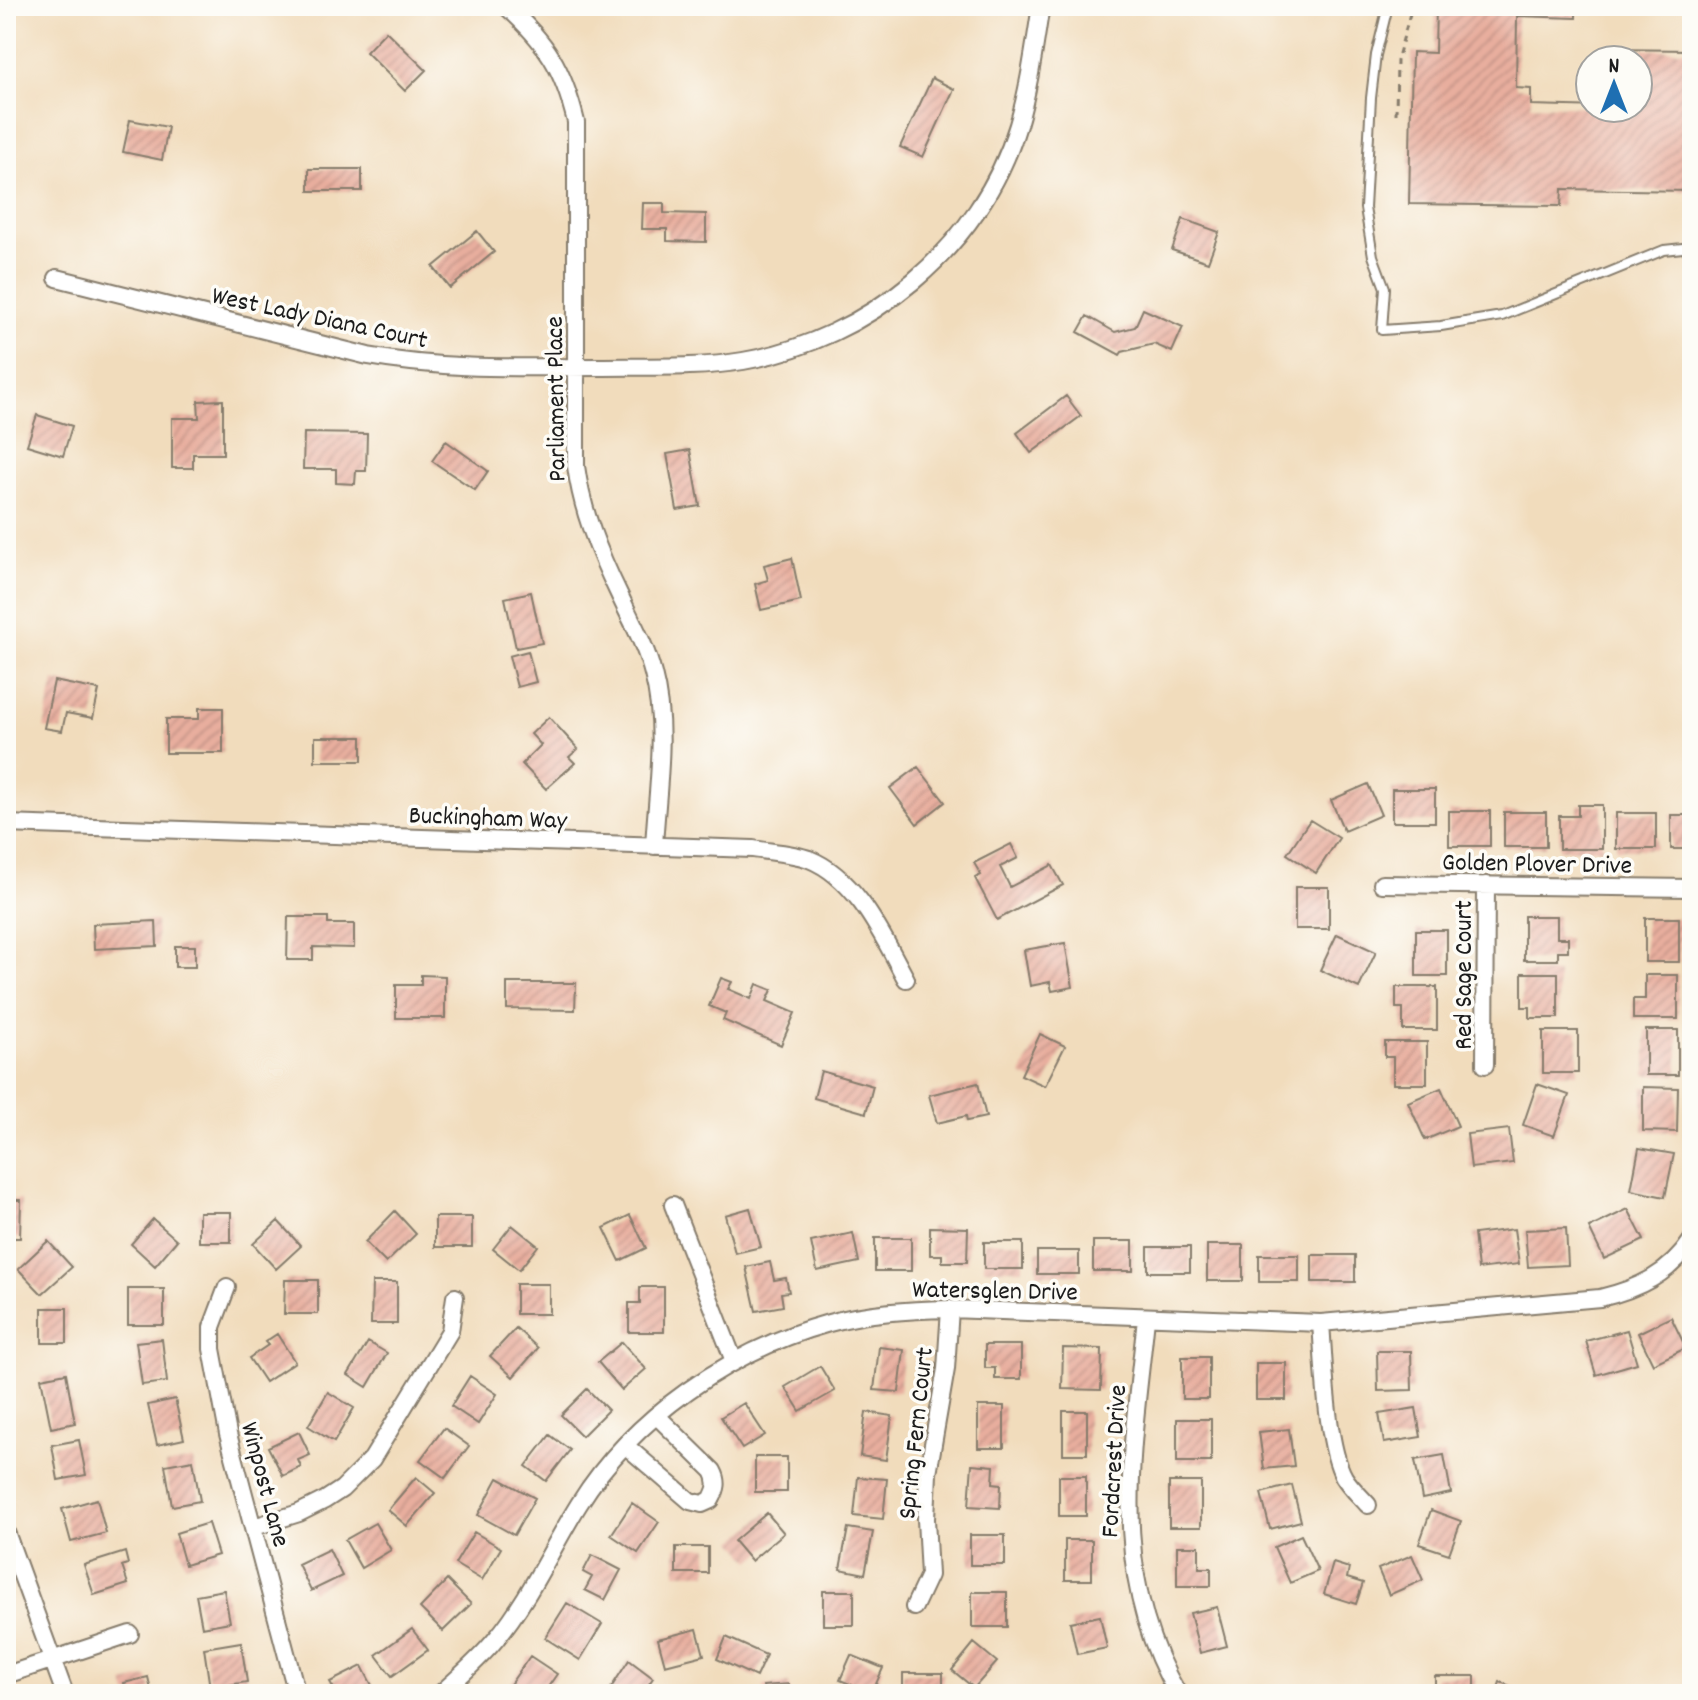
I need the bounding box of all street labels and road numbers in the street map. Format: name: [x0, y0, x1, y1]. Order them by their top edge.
street label: West Lady Diana Court: [208, 278, 431, 360]
street label: Parliament Place: [538, 316, 577, 482]
street label: Buckingham Way: [408, 798, 568, 841]
street label: Golden Plover Drive: [1442, 845, 1632, 886]
street label: Red Sage Court: [1447, 900, 1484, 1050]
street label: Watersglen Drive: [912, 1273, 1078, 1312]
street label: Spring Fern Court: [890, 1345, 945, 1521]
street label: Fordcrest Drive: [1093, 1384, 1138, 1539]
street label: Winpost Lane: [229, 1418, 298, 1552]

